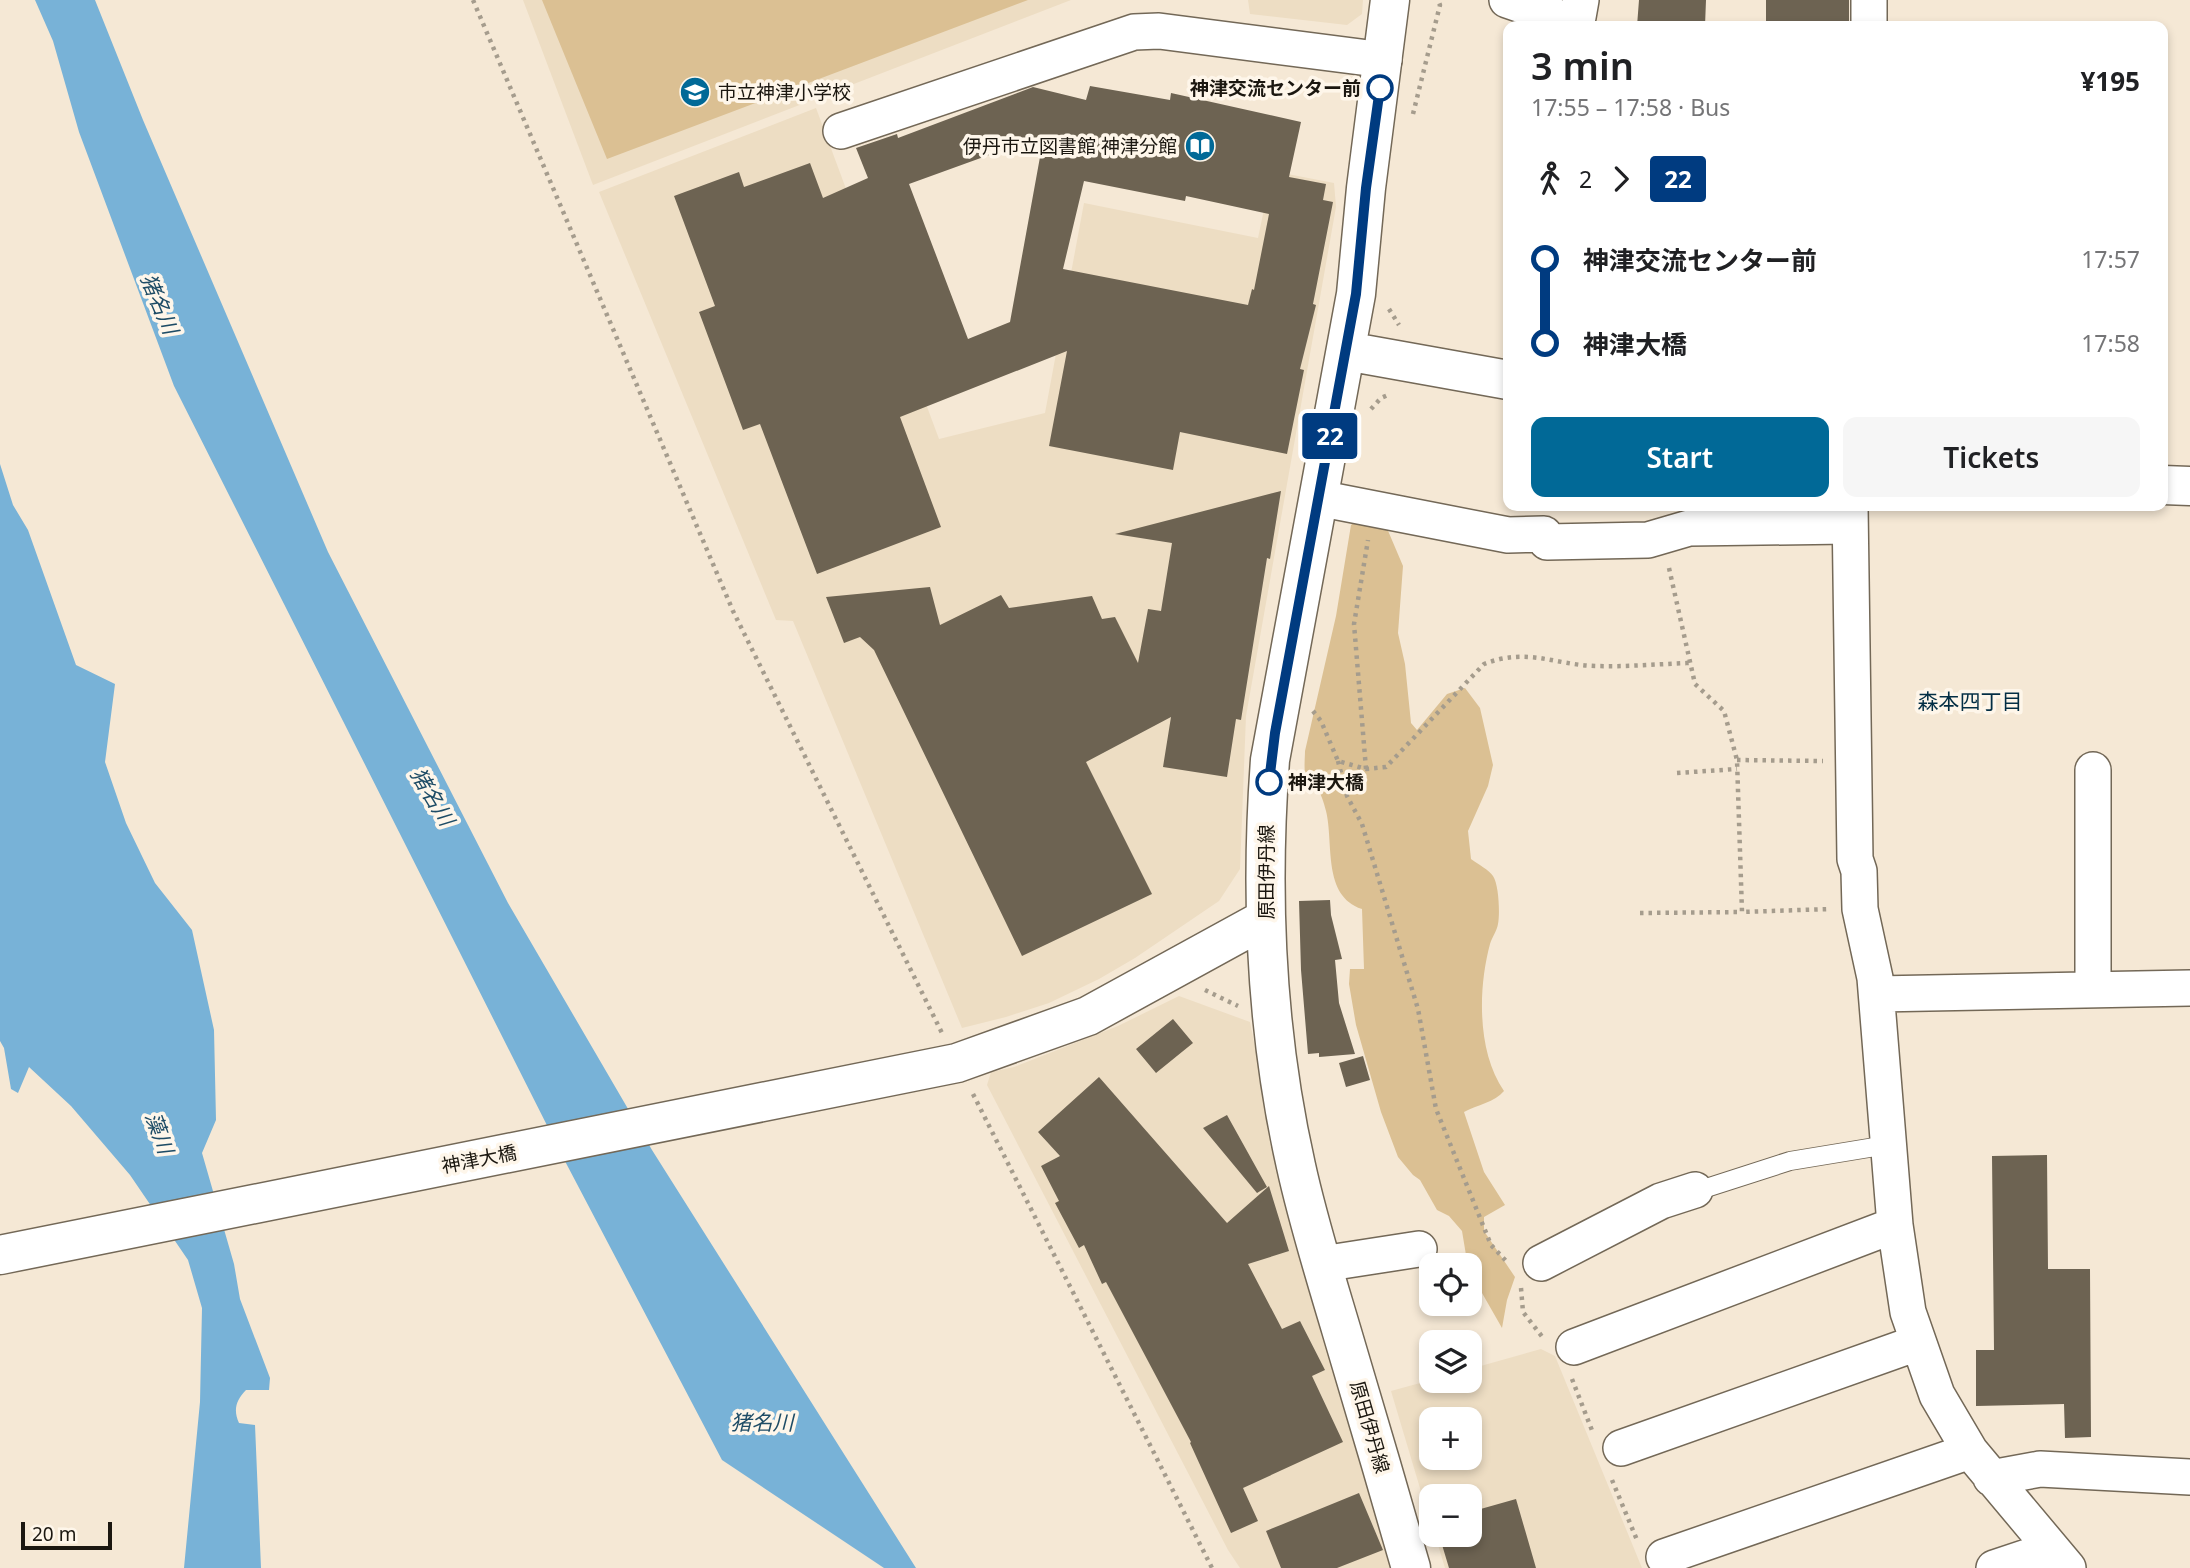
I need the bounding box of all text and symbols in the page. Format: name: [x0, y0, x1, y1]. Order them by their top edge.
text: 3 min: [1531, 39, 1634, 91]
text: ¥195: [2081, 63, 2140, 99]
school or university icon: 市立神津小学校: [678, 75, 712, 109]
place label: 神津交流センター前: [1190, 75, 1361, 101]
marker: 神津交流センター前: [1367, 75, 1393, 101]
place label: 市立神津小学校: [718, 79, 851, 105]
text: 17:55 – 17:58 · Bus: [1531, 91, 1730, 123]
library icon: 伊丹市立図書館 神津分館: [1183, 129, 1217, 163]
place label: 伊丹市立図書館 神津分館: [963, 133, 1177, 159]
icon: walk: [1531, 160, 1569, 198]
icon: forward: [1602, 160, 1640, 198]
text: 22: [1664, 162, 1692, 195]
text: 2: [1579, 163, 1592, 195]
text: 神津交流センター前: [1583, 242, 1817, 278]
text: 17:57: [2081, 243, 2140, 275]
water label: 猪名川: [135, 269, 186, 340]
text: 神津大橋: [1583, 326, 1687, 362]
text: 17:58: [2081, 327, 2140, 359]
line badge: 22: [1298, 413, 1362, 459]
button: Start: [1531, 417, 1829, 497]
button: Tickets: [1843, 417, 2140, 497]
text: 22: [1316, 419, 1344, 452]
district label: 森本四丁目: [1918, 687, 2023, 715]
water label: 猪名川: [405, 762, 462, 832]
marker: 神津大橋: [1256, 769, 1282, 795]
place label: 神津大橋: [1288, 769, 1364, 795]
street label: 原田伊丹線: [1253, 824, 1279, 920]
water label: 藻川: [140, 1108, 181, 1159]
street label: 神津大橋: [439, 1139, 519, 1179]
map controls: [1419, 1253, 1482, 1547]
button: locate: [1419, 1253, 1482, 1316]
button: layers: [1419, 1330, 1482, 1393]
street label: 原田伊丹線: [1344, 1378, 1396, 1476]
button: +: [1419, 1407, 1482, 1470]
water label: 猪名川: [731, 1408, 795, 1436]
button: −: [1419, 1484, 1482, 1547]
scale bar: [21, 1519, 112, 1551]
text: 20 m: [32, 1521, 76, 1547]

